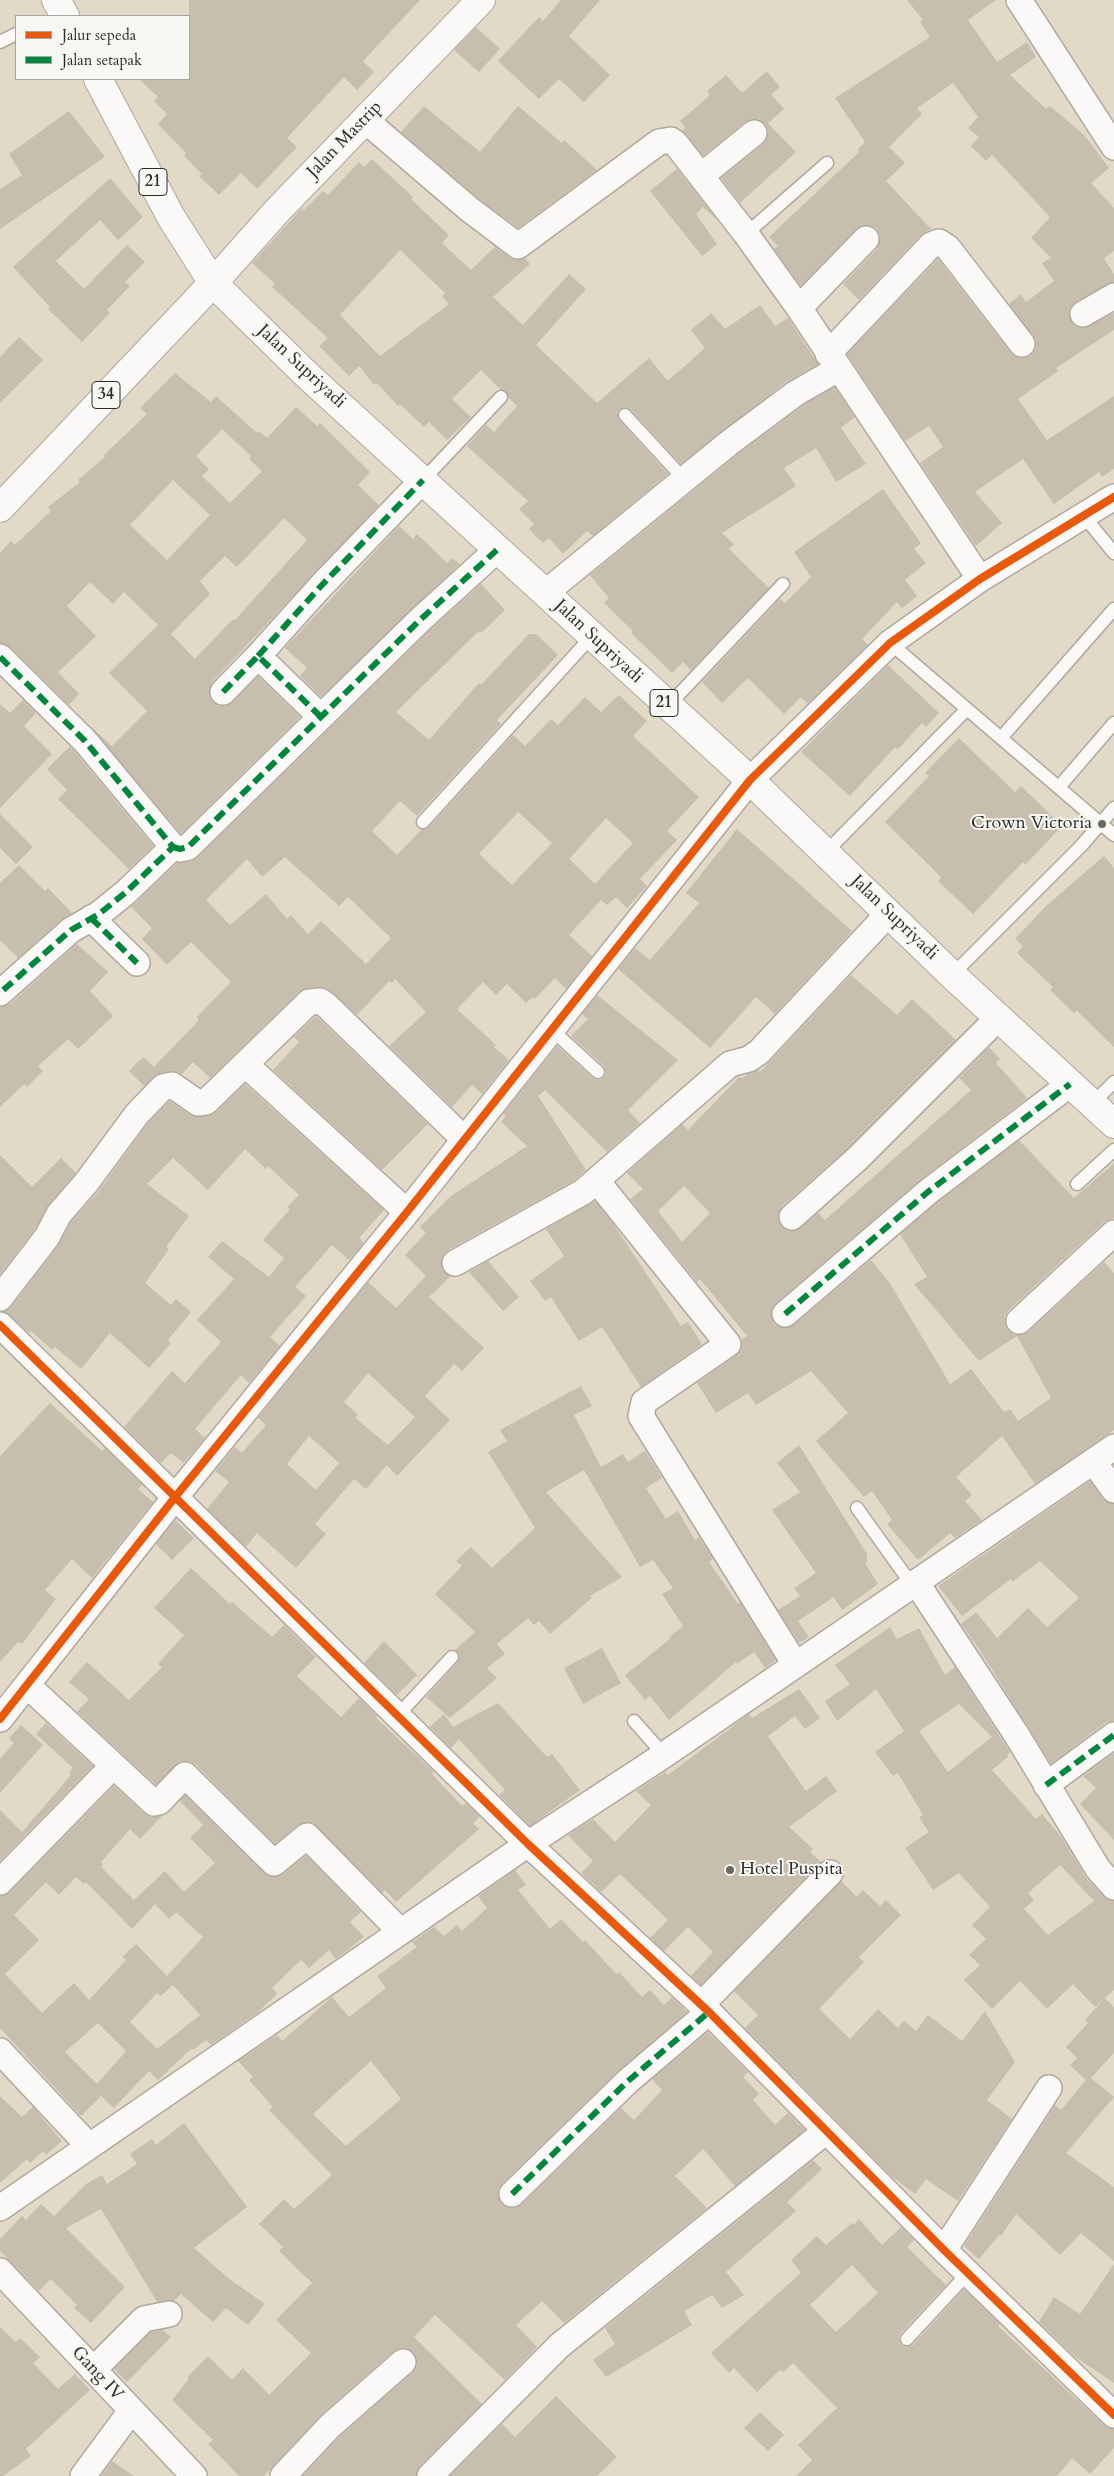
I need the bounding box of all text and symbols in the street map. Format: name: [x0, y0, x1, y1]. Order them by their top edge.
legend: [15, 15, 190, 80]
text: Jalur sepeda: [62, 25, 136, 45]
text: Jalan setapak: [62, 50, 142, 70]
street label: Jalan Mastrip: [303, 97, 387, 183]
road number: 21: [139, 168, 167, 196]
street label: Jalan Supriyadi: [252, 320, 350, 414]
road number: 34: [92, 382, 120, 408]
street label: Jalan Supriyadi: [549, 595, 647, 689]
road number: 21: [650, 690, 678, 716]
place label: Crown Victoria: [971, 813, 1092, 835]
marker: Crown Victoria: [1096, 818, 1108, 830]
street label: Jalan Supriyadi: [846, 871, 942, 965]
place label: Hotel Puspita: [740, 1859, 843, 1881]
marker: Hotel Puspita: [724, 1864, 736, 1876]
street label: Gang IV: [66, 2342, 128, 2406]

